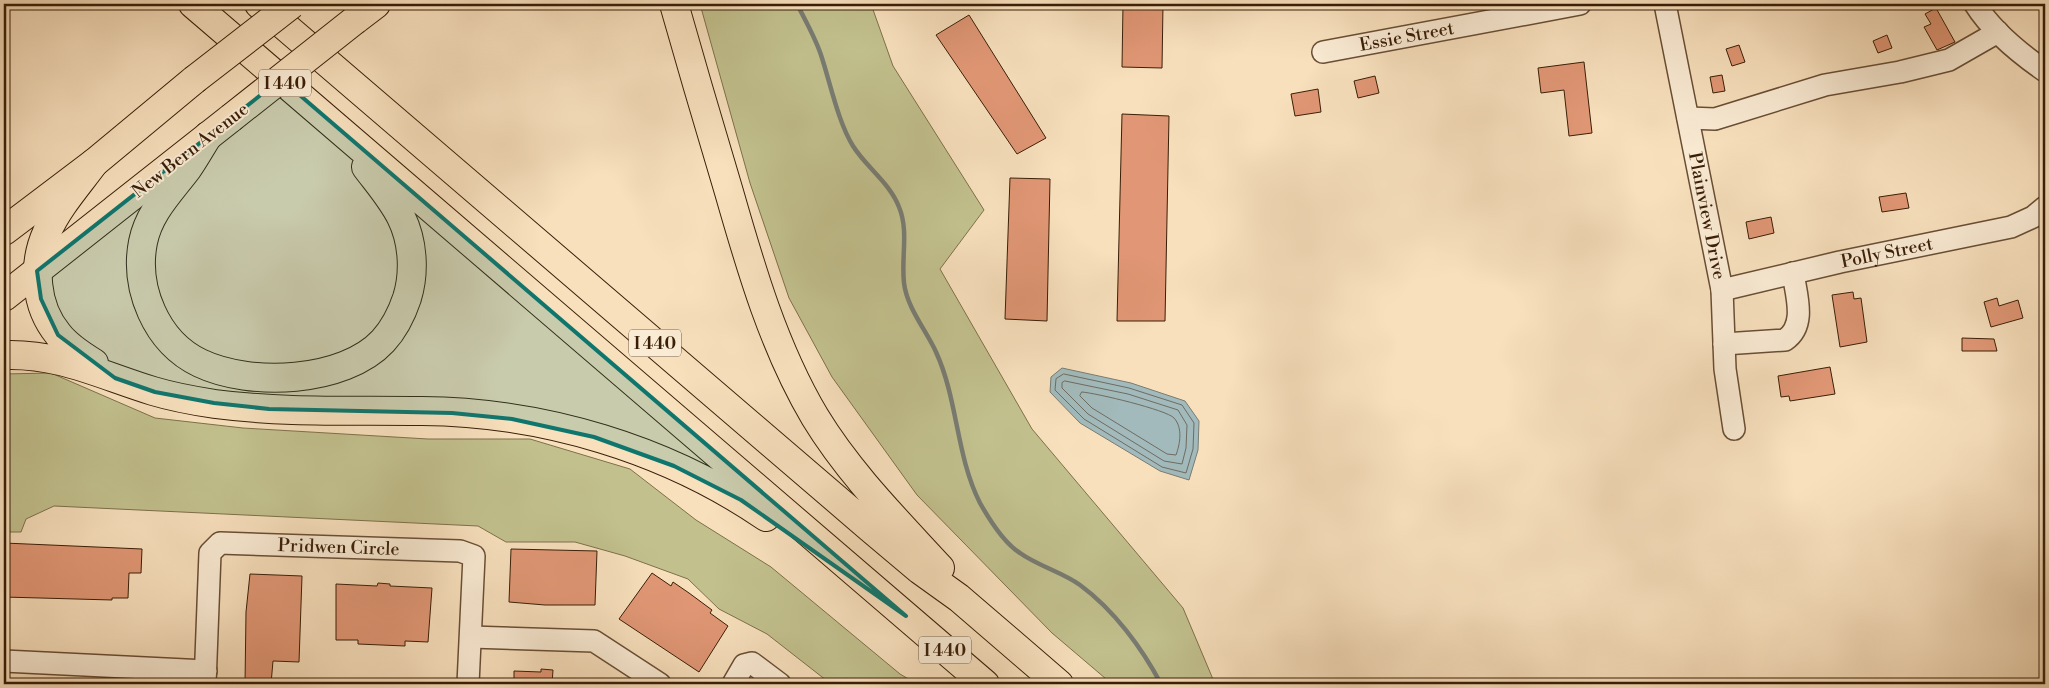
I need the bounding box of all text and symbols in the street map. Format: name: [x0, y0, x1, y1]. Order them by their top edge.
street label: Essie Street: [1357, 17, 1457, 57]
road number: I 440: [259, 70, 311, 96]
street label: New Bern Avenue: [127, 98, 253, 203]
street label: Plainview Drive: [1683, 150, 1731, 282]
street label: Polly Street: [1839, 232, 1935, 274]
road number: I 440: [629, 329, 681, 356]
street label: Pridwen Circle: [277, 534, 400, 561]
road number: I 440: [919, 636, 971, 664]

